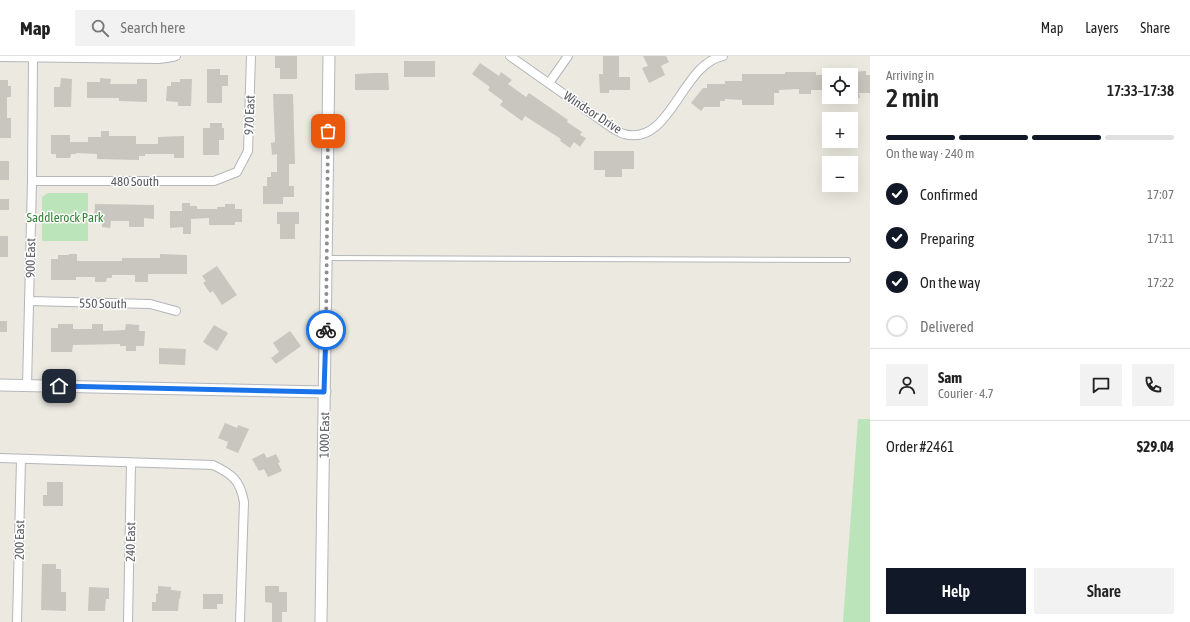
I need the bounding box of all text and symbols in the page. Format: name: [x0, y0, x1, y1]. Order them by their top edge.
search box: [75, 10, 355, 46]
text: Map: [20, 17, 51, 39]
icon: search: [89, 17, 111, 39]
text: Search here: [121, 19, 185, 36]
text: Map: [1041, 20, 1063, 36]
text: Layers: [1085, 20, 1118, 36]
text: Share: [1140, 20, 1170, 36]
map controls: [822, 68, 858, 192]
button: locate: [822, 68, 858, 104]
text: Arriving in: [886, 68, 934, 83]
text: 17:33–17:38: [1107, 82, 1174, 99]
text: 2 min: [886, 83, 939, 113]
street label: Windsor Drive: [561, 88, 625, 137]
street label: 970 East: [241, 95, 258, 135]
button: +: [822, 112, 858, 148]
pin: [311, 114, 345, 148]
icon: bag: [317, 120, 339, 142]
text: On the way · 240 m: [886, 146, 974, 161]
button: −: [822, 156, 858, 192]
street label: 480 South: [111, 174, 159, 189]
icon: check: [886, 183, 908, 205]
text: Confirmed: [920, 186, 978, 203]
text: 17:07: [1147, 187, 1174, 202]
park label: Saddlerock Park: [26, 210, 104, 225]
icon: check: [886, 227, 908, 249]
text: Preparing: [920, 230, 974, 247]
text: 17:11: [1147, 231, 1174, 246]
street label: 900 East: [23, 238, 38, 278]
icon: check: [886, 271, 908, 293]
text: On the way: [920, 274, 981, 291]
text: 17:22: [1147, 275, 1174, 290]
street label: 550 South: [79, 296, 127, 311]
courier: [306, 310, 346, 350]
text: Delivered: [920, 318, 974, 335]
icon: bike: [315, 319, 337, 341]
button: person: [886, 364, 928, 406]
button: chat: [1080, 364, 1122, 406]
button: phone: [1132, 364, 1174, 406]
pin: [42, 369, 76, 403]
text: Sam: [938, 369, 962, 386]
icon: home: [48, 375, 70, 397]
text: Courier · 4.7: [938, 386, 994, 401]
street label: 1000 East: [317, 412, 332, 458]
text: Order #2461: [886, 438, 954, 455]
text: $29.04: [1137, 438, 1174, 455]
street label: 200 East: [12, 520, 27, 560]
street label: 240 East: [123, 522, 138, 562]
button: Help: [886, 568, 1026, 614]
button: Share: [1034, 568, 1174, 614]

